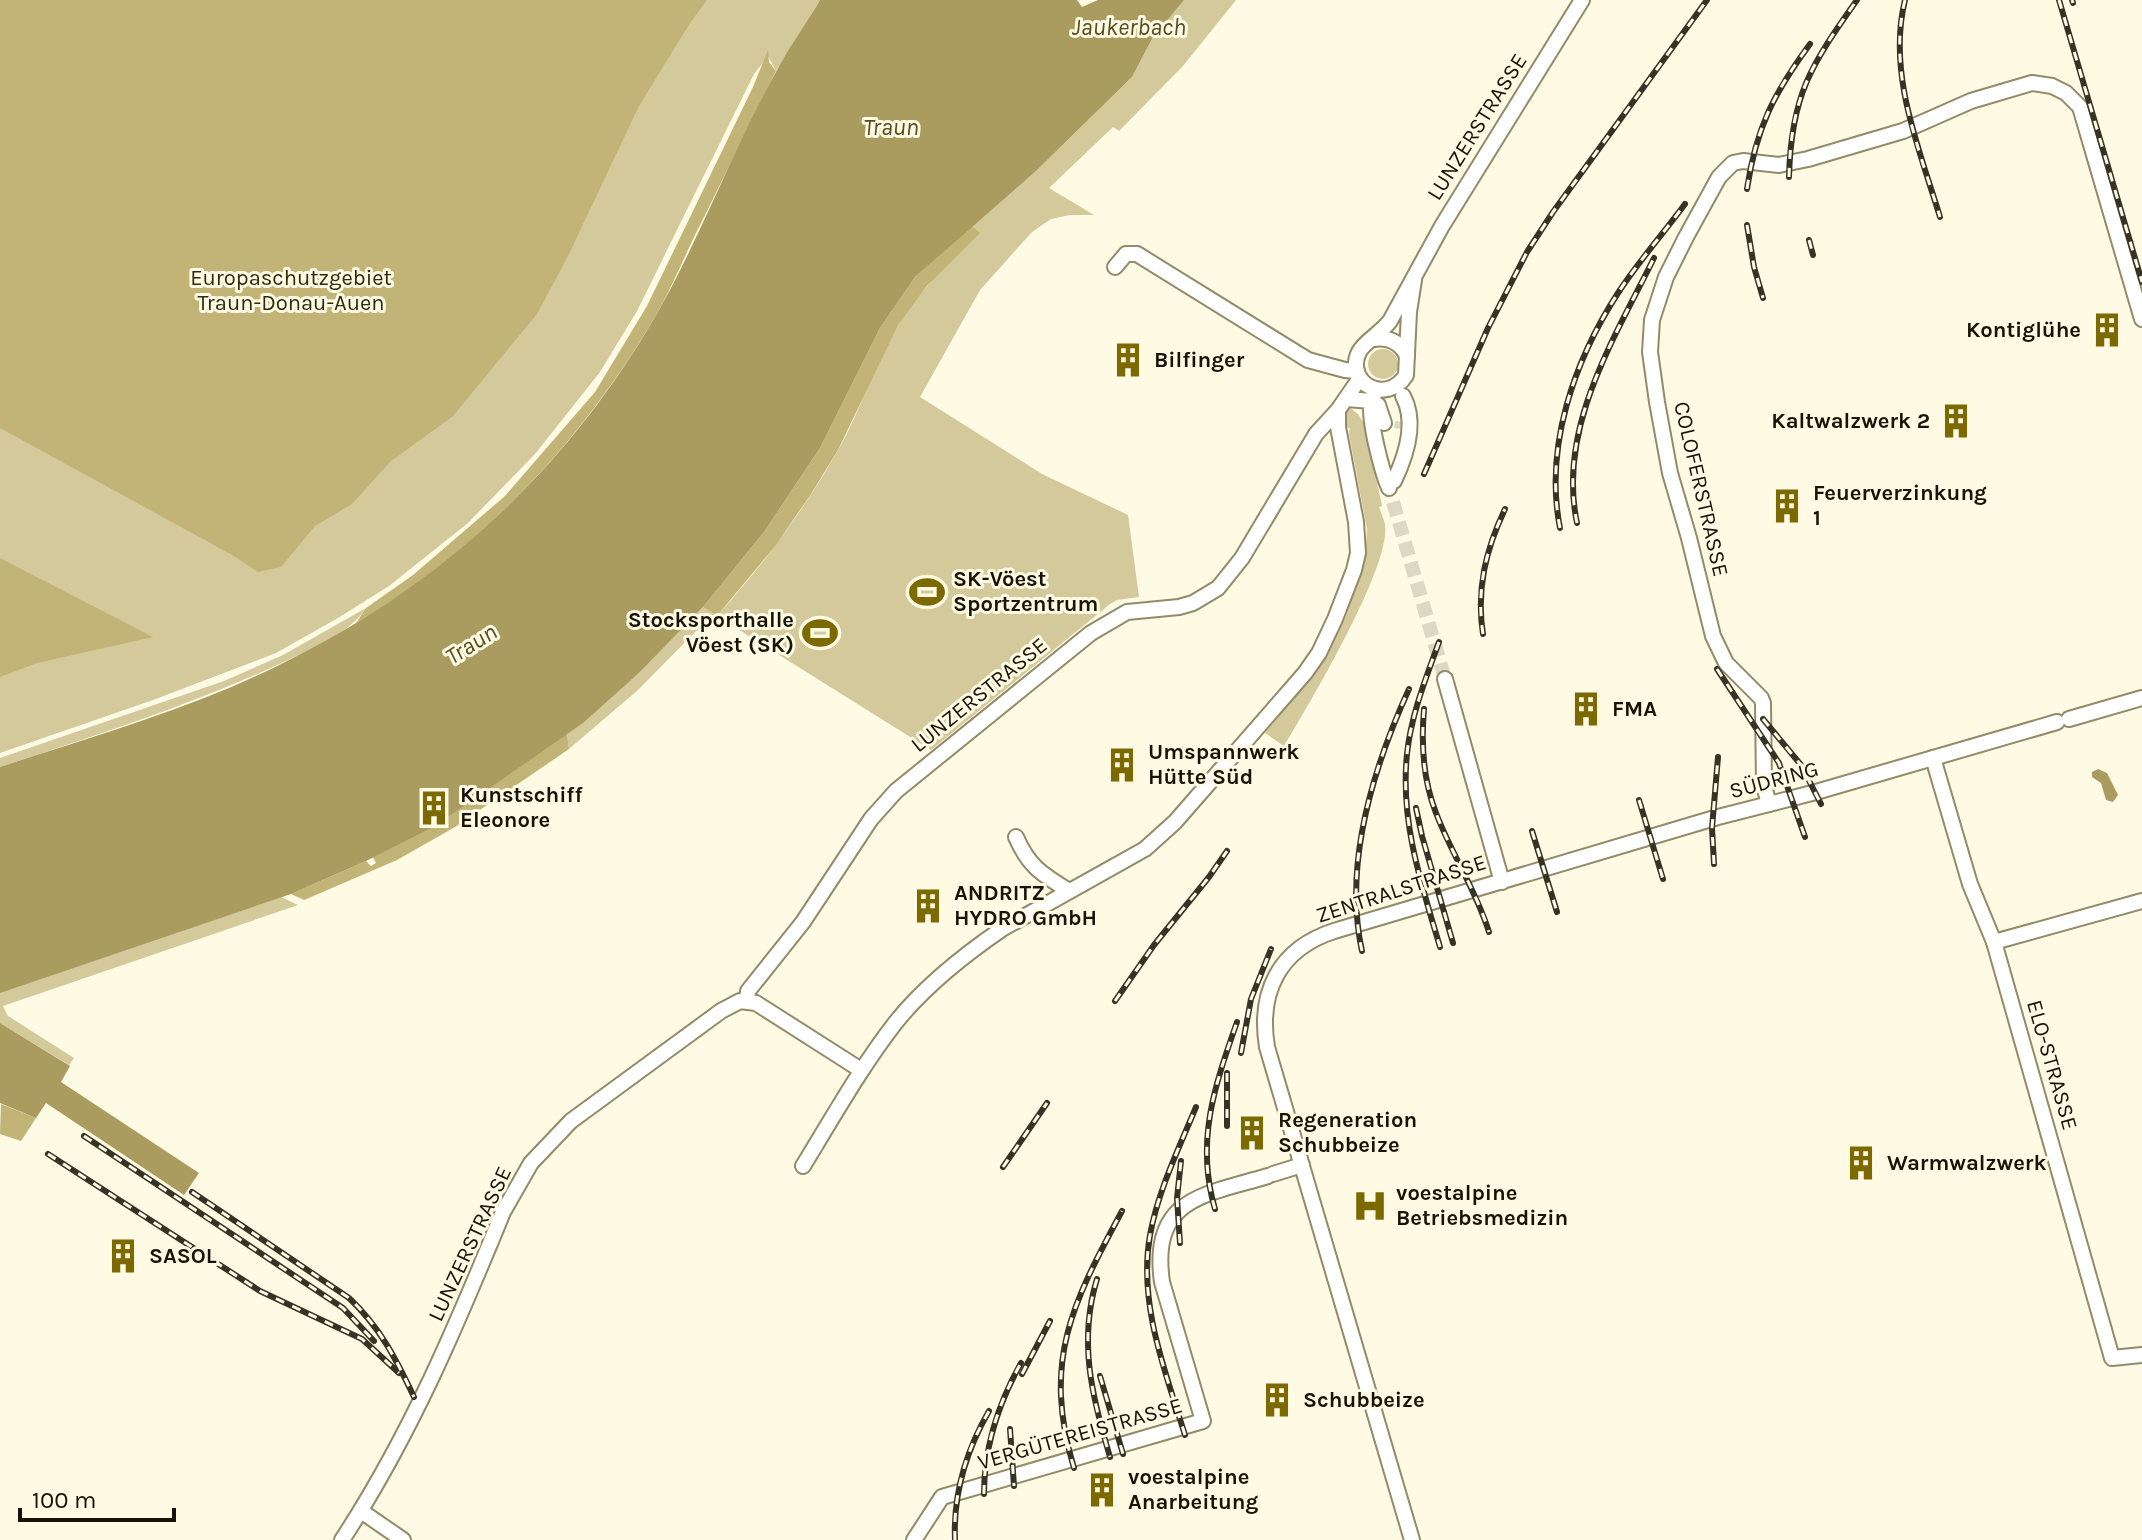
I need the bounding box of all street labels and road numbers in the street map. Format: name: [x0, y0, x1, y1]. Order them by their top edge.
street label: LUNZERSTRASSE: [1421, 49, 1533, 205]
street label: COLOFERSTRASSE: [1668, 399, 1734, 579]
street label: LUNZERSTRASSE: [906, 632, 1052, 758]
street label: SÜDRING: [1727, 756, 1821, 804]
street label: ZENTRALSTRASSE: [1313, 849, 1489, 929]
street label: ELO-STRASSE: [2021, 997, 2083, 1133]
street label: LUNZERSTRASSE: [423, 1162, 517, 1326]
street label: VERGÜTEREISTRASSE: [975, 1392, 1185, 1476]

